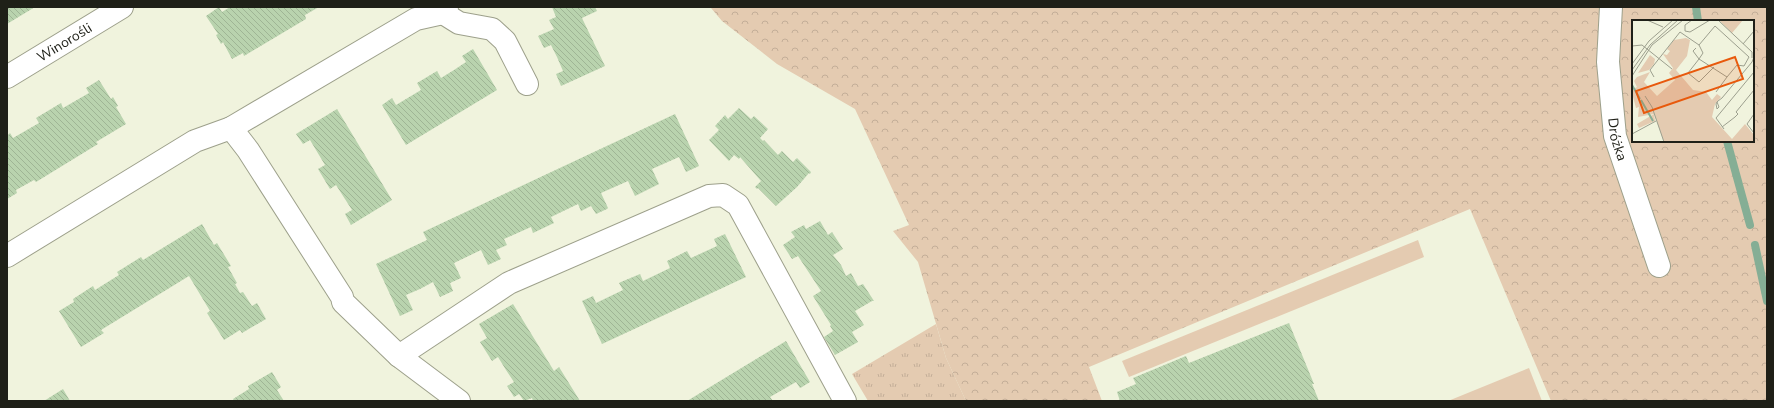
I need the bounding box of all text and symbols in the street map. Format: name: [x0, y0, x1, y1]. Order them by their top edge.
street label: Winorośli: [33, 19, 96, 67]
inset map: [1632, 20, 1754, 142]
street label: Dróżka: [1603, 117, 1632, 163]

